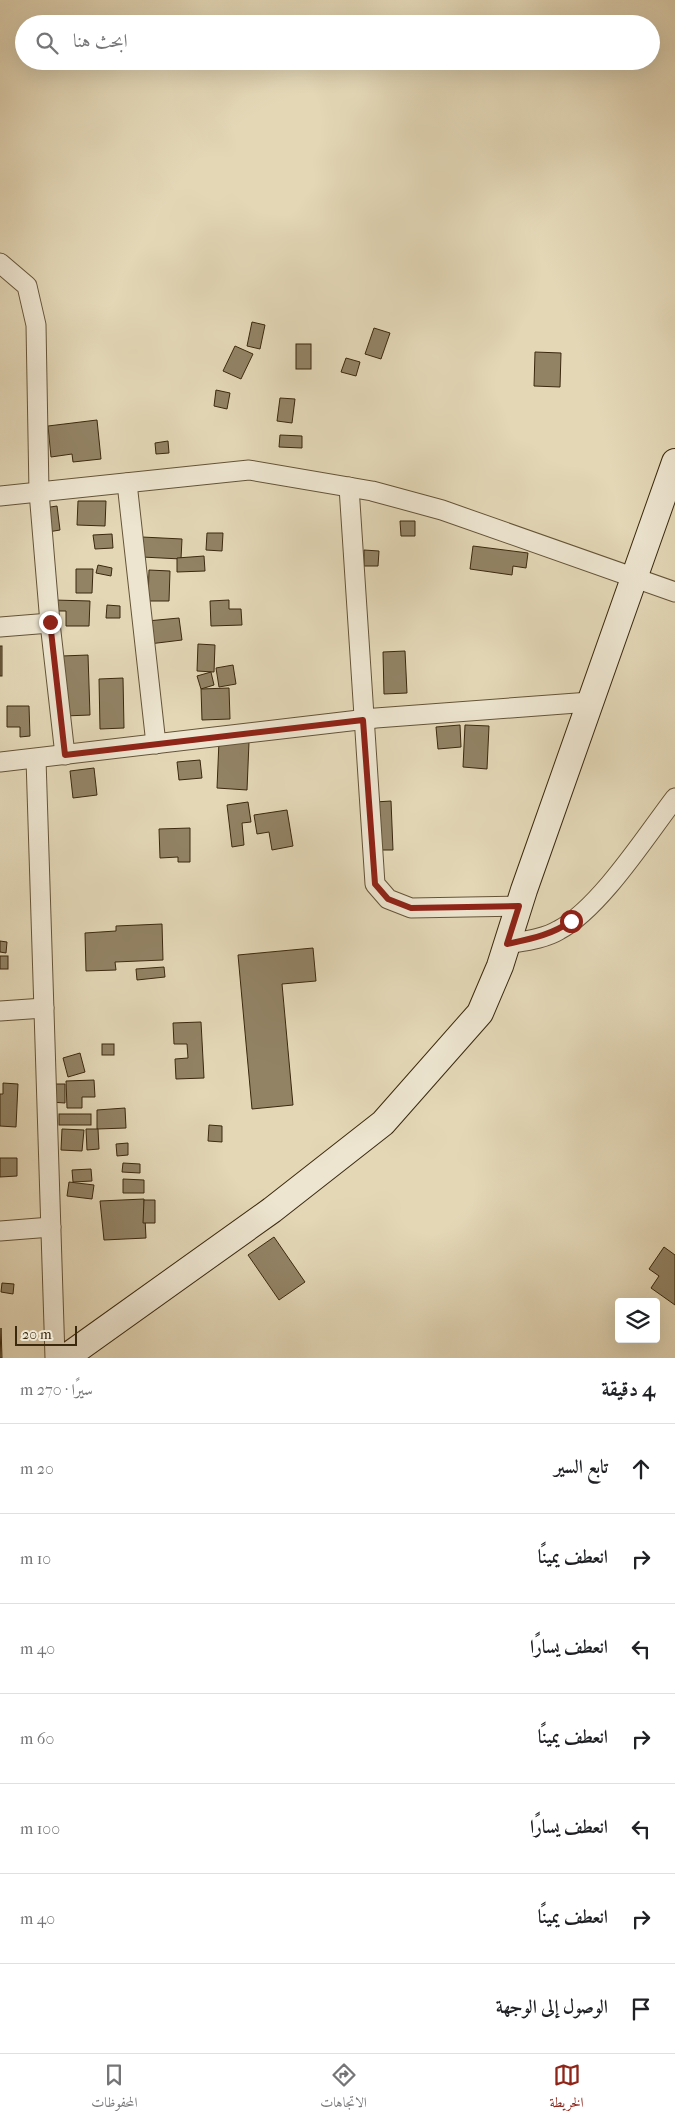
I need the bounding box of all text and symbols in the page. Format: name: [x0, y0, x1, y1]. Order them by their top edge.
search box: [15, 15, 660, 70]
icon: search: [33, 29, 61, 57]
text: ابحث هنا: [73, 30, 128, 52]
route end: [39, 611, 62, 634]
route start: [560, 910, 583, 933]
map controls: [615, 1298, 660, 1343]
button: layers: [615, 1298, 660, 1343]
scale bar: [15, 1323, 78, 1346]
text: 20 m: [22, 1326, 52, 1343]
text: 4 دقيقة: [601, 1377, 655, 1401]
text: سيرًا · 270 m: [20, 1380, 93, 1399]
icon: ahead: [627, 1455, 655, 1483]
text: تابع السير: [554, 1456, 608, 1478]
text: 20 m: [20, 1459, 54, 1478]
icon: right: [627, 1545, 655, 1573]
text: انعطف يمينًا: [538, 1546, 608, 1568]
text: 10 m: [20, 1549, 51, 1568]
icon: left: [627, 1635, 655, 1663]
text: انعطف يسارًا: [530, 1636, 608, 1658]
text: 40 m: [20, 1639, 55, 1658]
icon: right: [627, 1725, 655, 1753]
text: انعطف يمينًا: [538, 1726, 608, 1748]
text: 60 m: [20, 1729, 54, 1748]
icon: left: [627, 1815, 655, 1843]
text: انعطف يسارًا: [530, 1816, 608, 1838]
text: 100 m: [20, 1819, 60, 1838]
icon: right: [627, 1905, 655, 1933]
text: انعطف يمينًا: [538, 1906, 608, 1928]
text: 40 m: [20, 1909, 55, 1928]
icon: arrive: [627, 1995, 655, 2023]
text: الوصول إلى الوجهة: [496, 1996, 608, 2018]
tab: المحفوظات: [91, 2061, 138, 2116]
tab: الاتجاهات: [320, 2061, 367, 2116]
tab: الخريطة: [550, 2061, 584, 2116]

